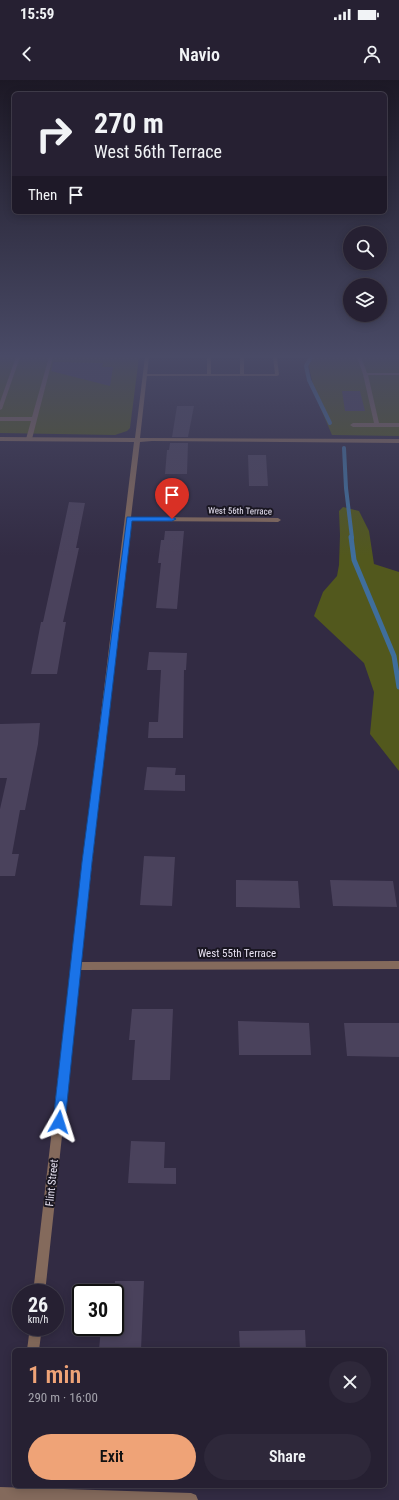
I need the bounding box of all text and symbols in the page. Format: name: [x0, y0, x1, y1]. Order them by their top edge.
text: 15:59: [20, 5, 54, 23]
icon: back: [16, 43, 38, 65]
icon: person: [361, 43, 383, 65]
text: Navio: [179, 44, 220, 65]
text: 270 m: [94, 107, 164, 140]
icon: right: [28, 108, 80, 160]
text: West 56th Terrace: [94, 141, 222, 162]
icon: arrive: [65, 184, 87, 206]
text: Then: [28, 186, 57, 204]
map controls: [343, 226, 387, 322]
button: search: [343, 226, 387, 270]
button: layers: [343, 278, 387, 322]
pin: [155, 478, 189, 519]
icon: arrive: [161, 484, 183, 506]
street label: West 56th Terrace: [208, 505, 272, 517]
street label: West 55th Terrace: [198, 947, 276, 960]
position arrow: [38, 1101, 80, 1143]
street label: Flint Street: [43, 1159, 61, 1207]
speed limit sign: 30: [72, 1284, 124, 1336]
text: 26: [28, 1293, 48, 1317]
text: km/h: [28, 1314, 48, 1325]
text: 1 min: [28, 1361, 81, 1389]
button: close: [329, 1361, 371, 1403]
text: 290 m · 16:00: [28, 1390, 98, 1405]
button: Exit: [28, 1434, 196, 1480]
button: Share: [204, 1434, 371, 1480]

